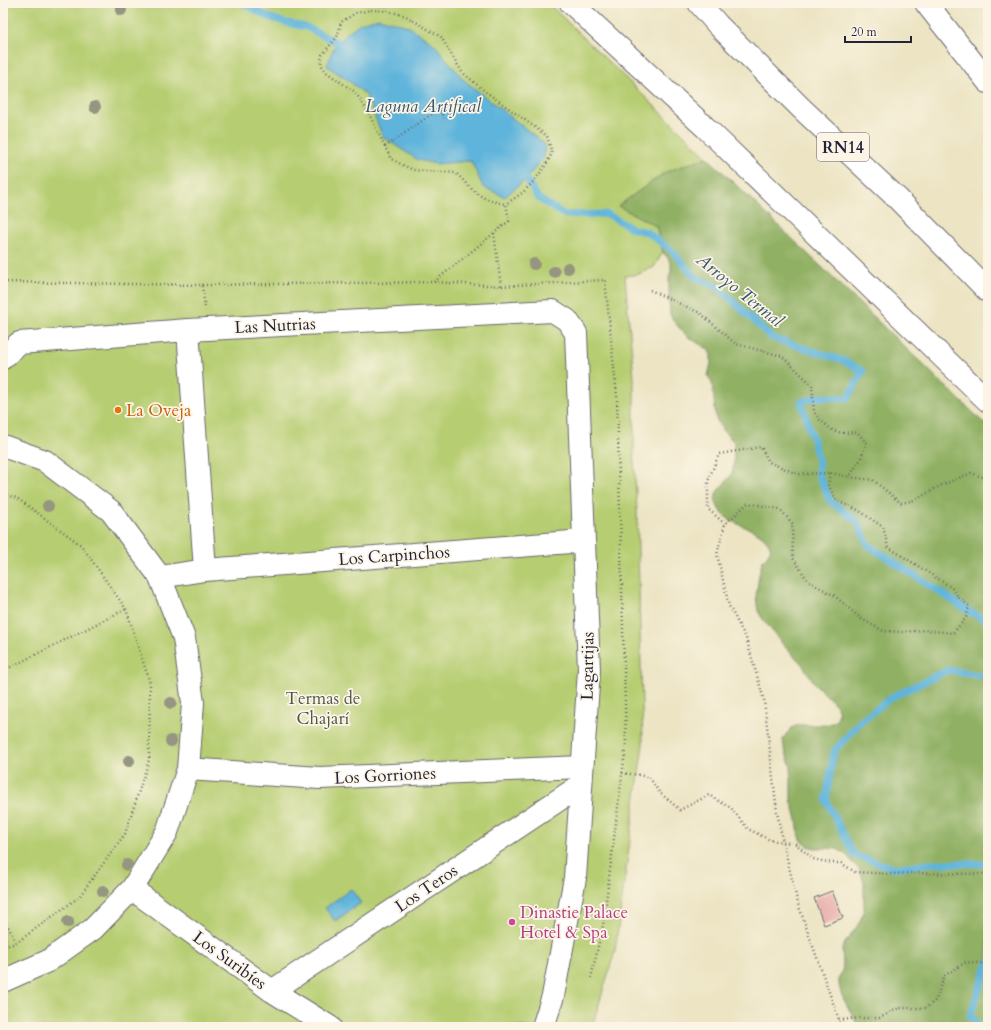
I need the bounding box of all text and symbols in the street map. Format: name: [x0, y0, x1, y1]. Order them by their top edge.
scale bar: [845, 18, 911, 44]
text: 20 m: [851, 24, 878, 40]
water label: Laguna Artifical: [365, 94, 482, 119]
road number: RN14: [817, 133, 869, 161]
water label: Arroyo Termal: [690, 247, 789, 334]
street label: Las Nutrias: [234, 312, 316, 339]
place label: La Oveja: [126, 399, 192, 422]
marker: La Oveja: [113, 405, 123, 415]
street label: Los Carpinchos: [338, 540, 451, 571]
street label: Lagartijas: [575, 631, 600, 701]
park label: Termas de Chajarí: [285, 687, 361, 730]
street label: Los Gorriones: [334, 761, 437, 790]
street label: Los Teros: [390, 859, 462, 918]
place label: Dinastie Palace Hotel & Spa: [520, 901, 628, 944]
marker: Dinastie Palace Hotel & Spa: [507, 917, 517, 927]
street label: Los Suribíes: [188, 926, 271, 995]

